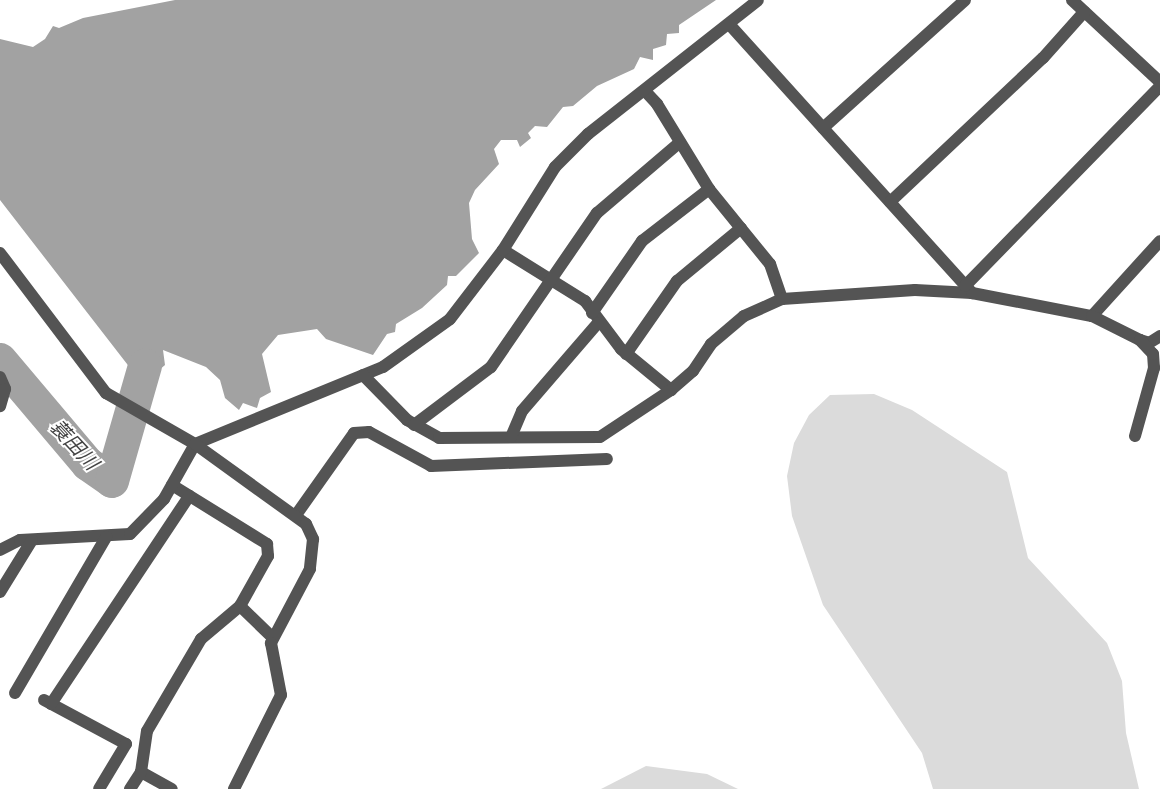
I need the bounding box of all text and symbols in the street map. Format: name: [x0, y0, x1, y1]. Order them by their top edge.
water label: 蓑田川: [45, 415, 103, 475]

